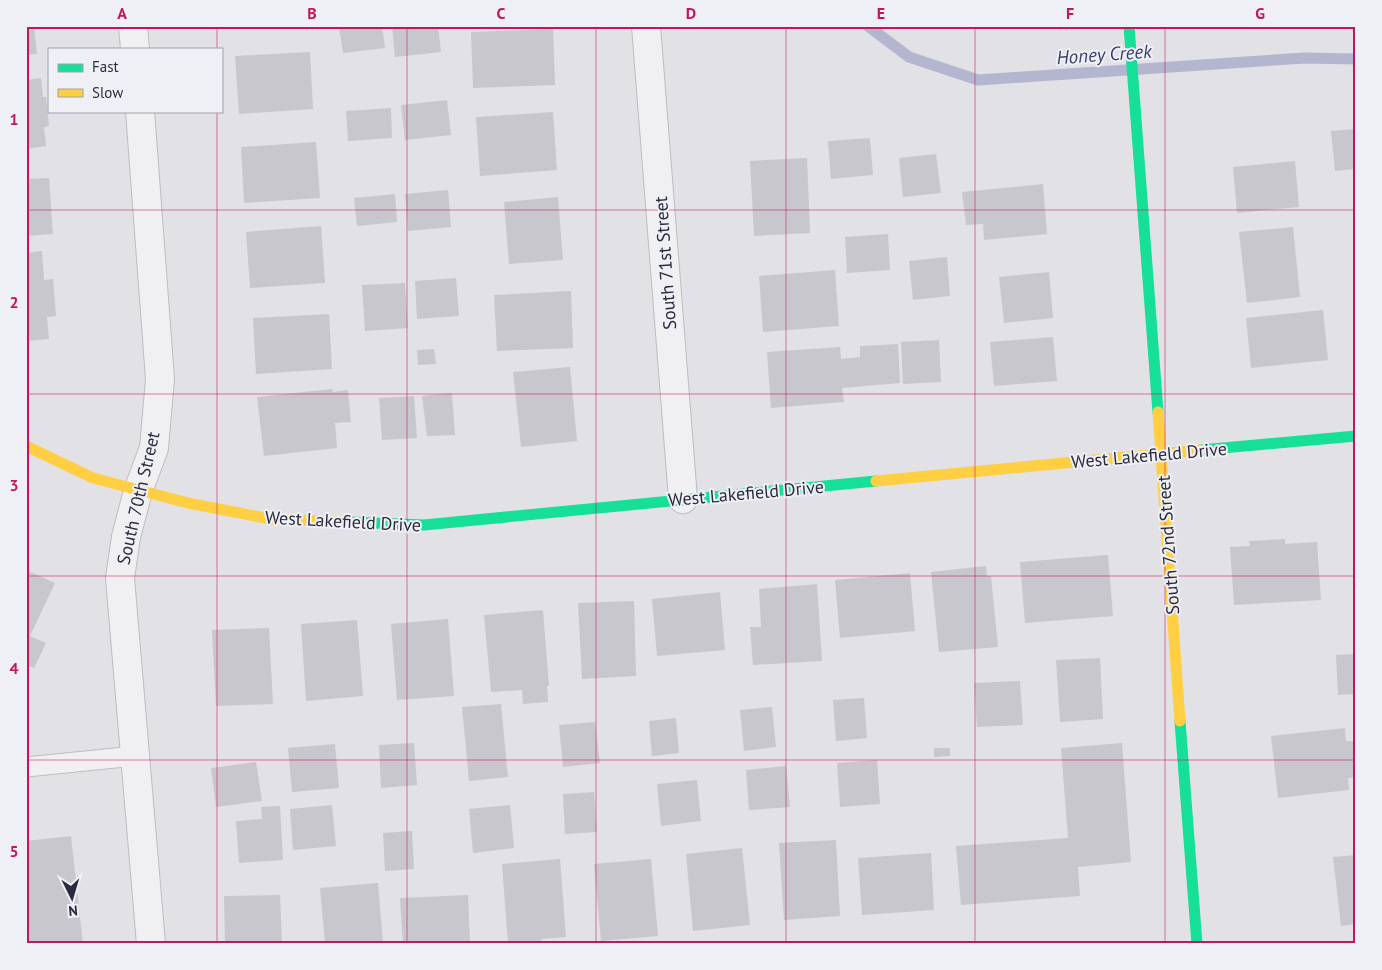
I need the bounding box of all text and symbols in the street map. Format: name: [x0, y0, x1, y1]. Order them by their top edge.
text: A: [117, 3, 127, 23]
text: B: [307, 3, 317, 23]
text: C: [497, 3, 506, 23]
text: D: [686, 3, 696, 23]
text: E: [877, 3, 885, 23]
text: F: [1066, 3, 1074, 23]
text: G: [1255, 3, 1265, 23]
water label: Honey Creek: [1056, 39, 1154, 69]
legend: [48, 48, 222, 112]
text: Fast: [92, 57, 119, 76]
text: Slow: [92, 83, 123, 102]
text: 1: [9, 109, 19, 129]
street label: South 71st Street: [649, 195, 681, 331]
text: 2: [9, 292, 19, 312]
street label: South 70th Street: [111, 429, 165, 567]
street label: West Lakefield Drive: [1070, 437, 1228, 473]
text: 3: [9, 475, 19, 495]
street label: West Lakefield Drive: [667, 475, 825, 511]
street label: South 72nd Street: [1152, 475, 1184, 615]
street label: West Lakefield Drive: [264, 505, 422, 537]
text: 4: [9, 658, 19, 678]
text: 5: [9, 841, 19, 861]
north arrow: [48, 872, 98, 922]
text: N: [68, 902, 79, 920]

